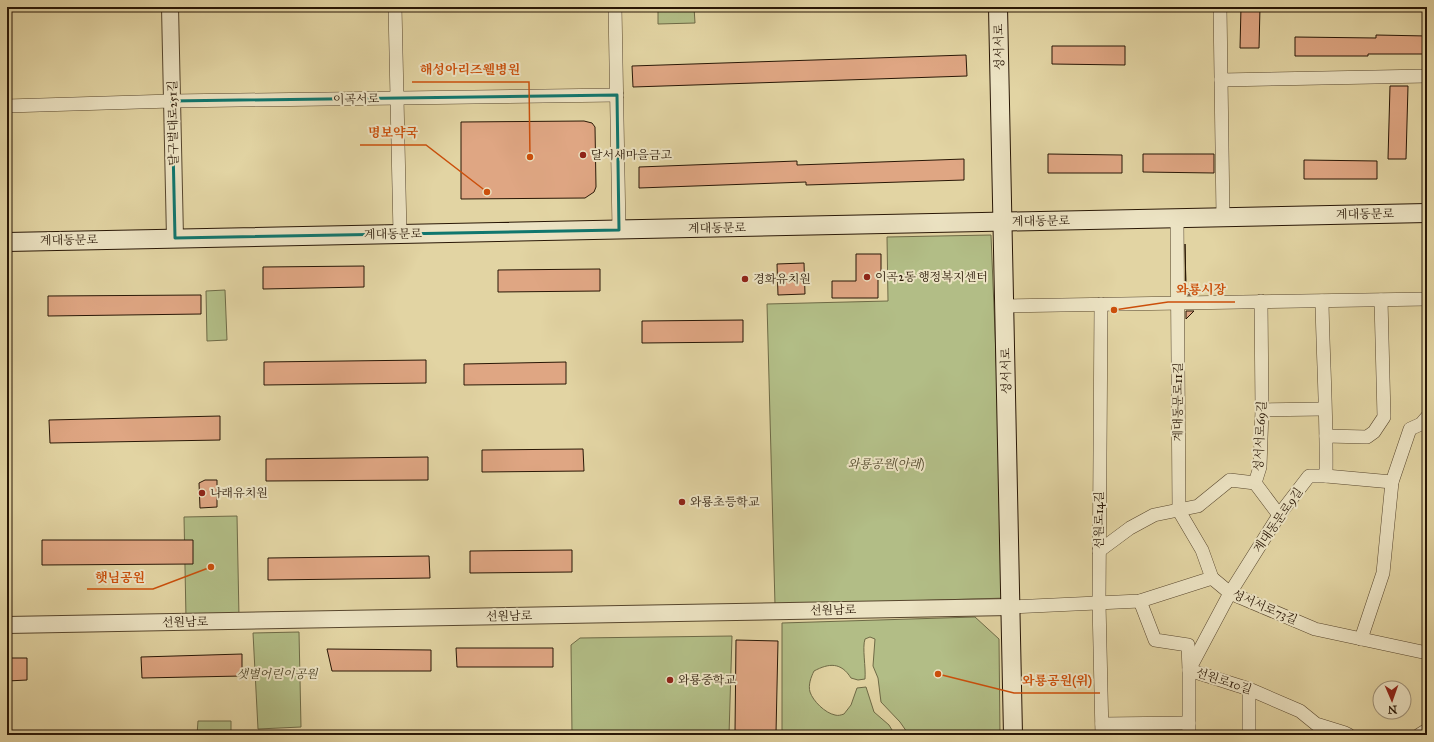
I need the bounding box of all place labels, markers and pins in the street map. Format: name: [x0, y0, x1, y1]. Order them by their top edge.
callout: 해성아리즈웰병원: [412, 57, 529, 82]
callout: 명보약국: [360, 120, 426, 145]
place label: 달서새마을금고: [591, 148, 673, 162]
marker: 달서새마을금고: [578, 150, 588, 160]
place label: 이곡2동 행정복지센터: [875, 270, 988, 284]
place label: 경화유치원: [753, 272, 811, 286]
marker: 이곡2동 행정복지센터: [862, 272, 872, 282]
marker: 경화유치원: [740, 274, 750, 284]
callout: 와룡시장: [1168, 277, 1235, 302]
place label: 나래유치원: [210, 486, 268, 500]
marker: 나래유치원: [197, 488, 207, 498]
place label: 와룡초등학교: [690, 495, 760, 509]
marker: 와룡초등학교: [677, 497, 687, 507]
callout: 햇님공원: [87, 564, 153, 589]
callout: 와룡공원(위): [1014, 668, 1100, 693]
place label: 와룡중학교: [678, 673, 736, 687]
marker: 와룡중학교: [665, 675, 675, 685]

